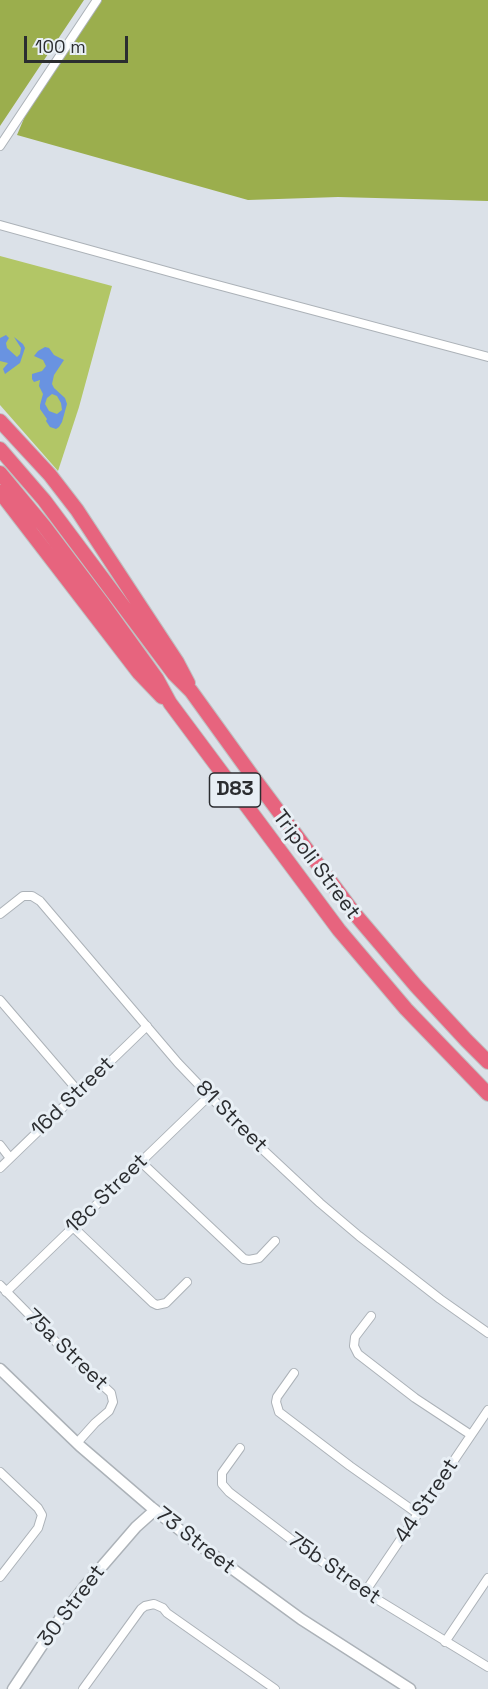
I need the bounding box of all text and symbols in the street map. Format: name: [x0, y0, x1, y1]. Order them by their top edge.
scale bar: [27, 24, 130, 62]
text: 100 m: [35, 35, 86, 58]
road number: D83: [210, 773, 260, 807]
street label: Tripoli Street: [267, 805, 365, 925]
street label: 16d Street: [27, 1052, 119, 1142]
street label: 81 Street: [190, 1076, 272, 1158]
street label: 18c Street: [61, 1149, 153, 1239]
street label: 75a Street: [19, 1304, 113, 1396]
street label: 44 Street: [390, 1454, 464, 1548]
street label: 73 Street: [150, 1502, 240, 1580]
street label: 75b Street: [283, 1528, 385, 1610]
street label: 30 Street: [33, 1560, 111, 1652]

